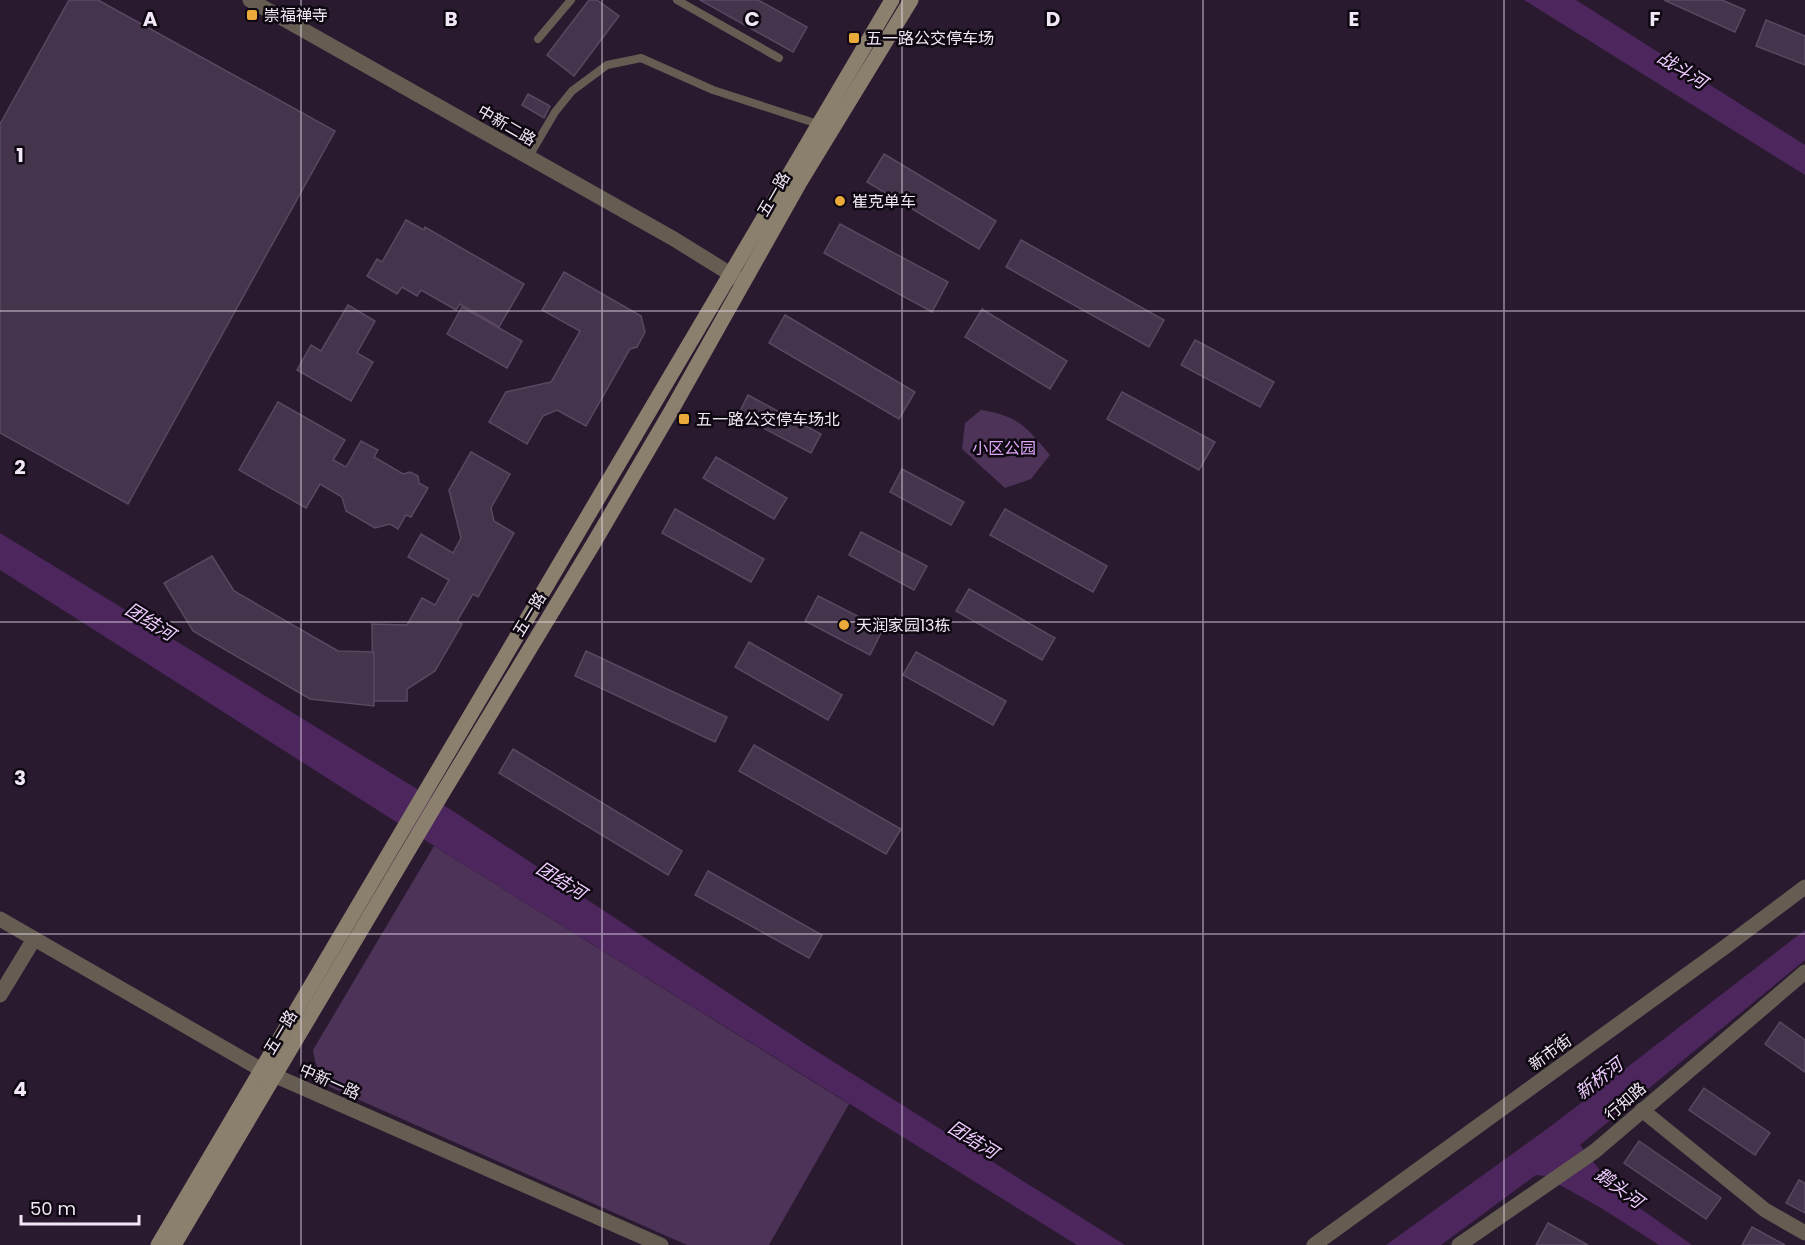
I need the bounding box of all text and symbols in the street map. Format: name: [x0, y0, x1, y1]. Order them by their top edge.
place label: 崇福禅寺: [264, 4, 328, 27]
text: A: [143, 5, 158, 33]
text: B: [444, 5, 458, 33]
text: C: [744, 5, 760, 33]
text: D: [1046, 5, 1060, 33]
text: E: [1349, 5, 1359, 33]
text: F: [1650, 5, 1661, 33]
marker: 崇福禅寺: [245, 8, 259, 22]
place label: 五一路公交停车场: [866, 27, 994, 50]
marker: 五一路公交停车场: [847, 31, 861, 45]
water label: 战斗河: [1653, 45, 1714, 96]
street label: 中新二路: [473, 99, 540, 151]
text: 1: [16, 141, 24, 169]
street label: 五一路: [751, 168, 795, 221]
place label: 崔克单车: [852, 190, 916, 213]
marker: 崔克单车: [833, 194, 847, 208]
place label: 五一路公交停车场北: [696, 408, 840, 431]
marker: 五一路公交停车场北: [677, 412, 691, 426]
park label: 小区公园: [972, 437, 1036, 460]
text: 2: [14, 453, 26, 481]
street label: 五一路: [507, 588, 552, 641]
water label: 团结河: [121, 597, 182, 648]
place label: 天润家园13栋: [856, 614, 951, 637]
marker: 天润家园13栋: [837, 618, 851, 632]
text: 3: [14, 764, 26, 792]
water label: 团结河: [532, 856, 593, 907]
street label: 五一路: [258, 1006, 303, 1059]
street label: 新市街: [1524, 1029, 1576, 1076]
water label: 新桥河: [1570, 1050, 1630, 1105]
street label: 中新一路: [296, 1058, 364, 1105]
text: 4: [13, 1075, 27, 1103]
street label: 行知路: [1600, 1077, 1651, 1126]
water label: 团结河: [944, 1115, 1005, 1166]
water label: 鹅头河: [1590, 1162, 1651, 1215]
scale bar: [21, 1188, 140, 1226]
text: 50 m: [30, 1196, 76, 1221]

